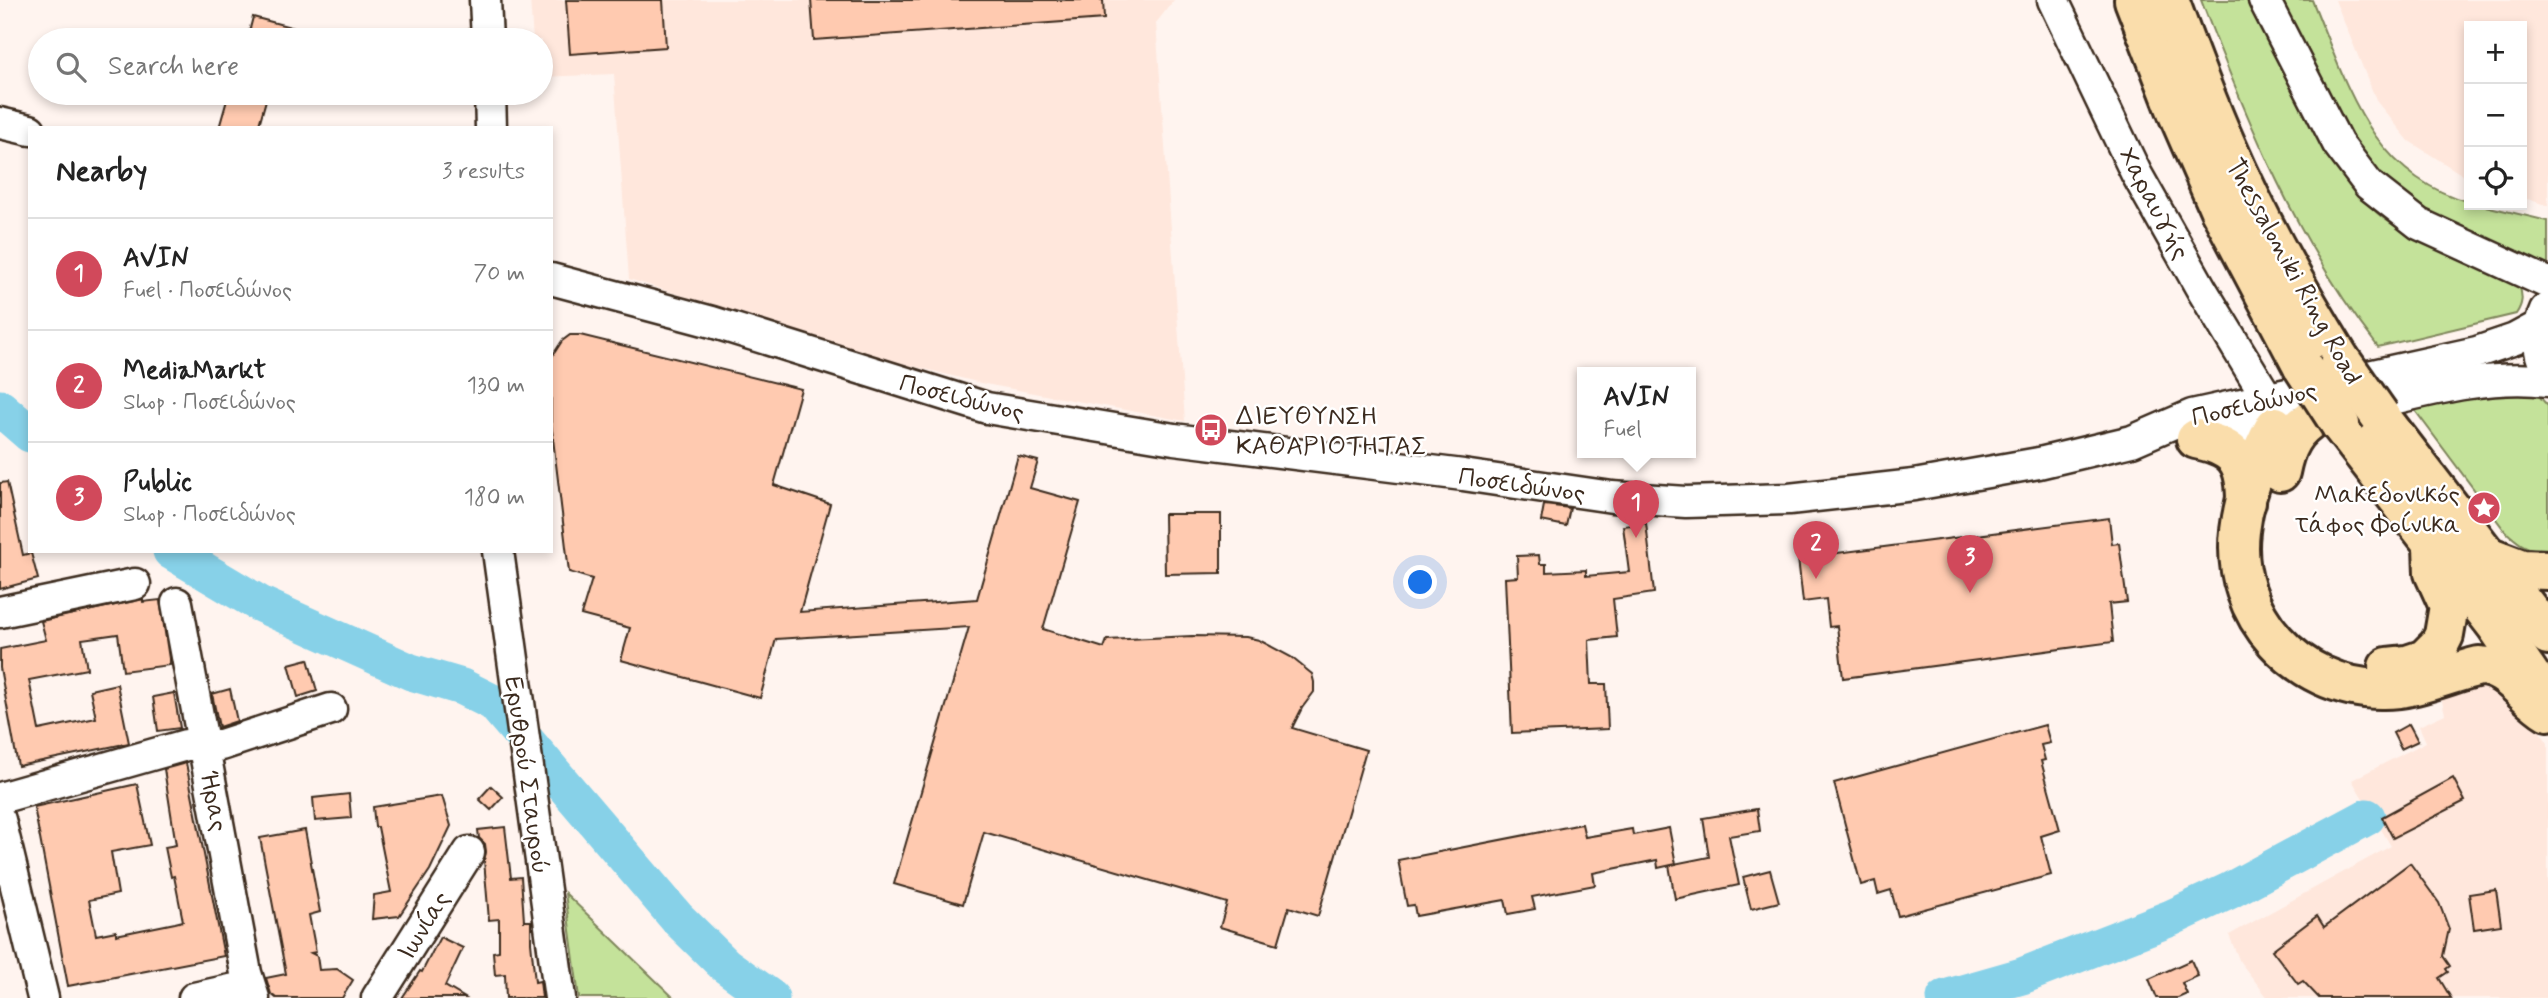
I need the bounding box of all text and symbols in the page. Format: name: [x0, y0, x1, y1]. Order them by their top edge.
map controls: [2464, 21, 2527, 210]
button: +: [2464, 21, 2527, 84]
search box: [28, 28, 553, 105]
icon: search: [52, 48, 90, 86]
text: Search here: [108, 50, 239, 84]
button: −: [2464, 84, 2527, 147]
street label: Χαραυγής: [2109, 142, 2197, 266]
button: locate: [2464, 147, 2527, 210]
text: Nearby: [56, 152, 147, 191]
street label: Thessaloniki Ring Road: [2217, 153, 2370, 391]
text: 3 results: [442, 157, 525, 187]
text: AVIN: [123, 242, 189, 276]
text: 1: [74, 259, 84, 289]
text: 70 m: [473, 259, 525, 289]
text: Fuel · Ποσειδώνος: [123, 276, 292, 306]
text: MediaMarkt: [123, 354, 266, 388]
street label: Ποσειδώνος: [895, 367, 1028, 431]
popup: [1577, 367, 1696, 458]
text: 2: [73, 371, 85, 401]
text: 130 m: [467, 371, 525, 401]
street label: Ποσειδώνος: [2188, 374, 2320, 436]
text: AVIN: [1603, 381, 1670, 415]
text: Shop · Ποσειδώνος: [123, 388, 296, 418]
place label: ΔΙΕΥΘΥΝΣΗ ΚΑΘΑΡΙΟΤΗΤΑΣ: [1236, 400, 1427, 464]
bus stop icon: ΔΙΕΥΘΥΝΣΗ ΚΑΘΑΡΙΟΤΗΤΑΣ: [1192, 411, 1230, 449]
text: Fuel: [1603, 415, 1642, 445]
street label: Ποσειδώνος: [1456, 460, 1587, 512]
text: Public: [123, 466, 192, 500]
place label: Μακεδονικός τάφος Φοίνικα: [2294, 478, 2460, 542]
pin: 1: [1613, 480, 1659, 538]
text: 3: [74, 483, 84, 513]
text: 180 m: [464, 483, 525, 513]
place icon: Μακεδονικός τάφος Φοίνικα: [2465, 489, 2503, 527]
text: Shop · Ποσειδώνος: [123, 500, 296, 530]
pin: 2: [1793, 521, 1839, 579]
pin: 3: [1947, 535, 1993, 593]
your location: [1403, 565, 1437, 599]
street label: Ερυθρού Σταυρού: [495, 674, 557, 876]
street label: Ήρας: [191, 768, 235, 834]
street label: Ιωνίας: [390, 885, 459, 967]

